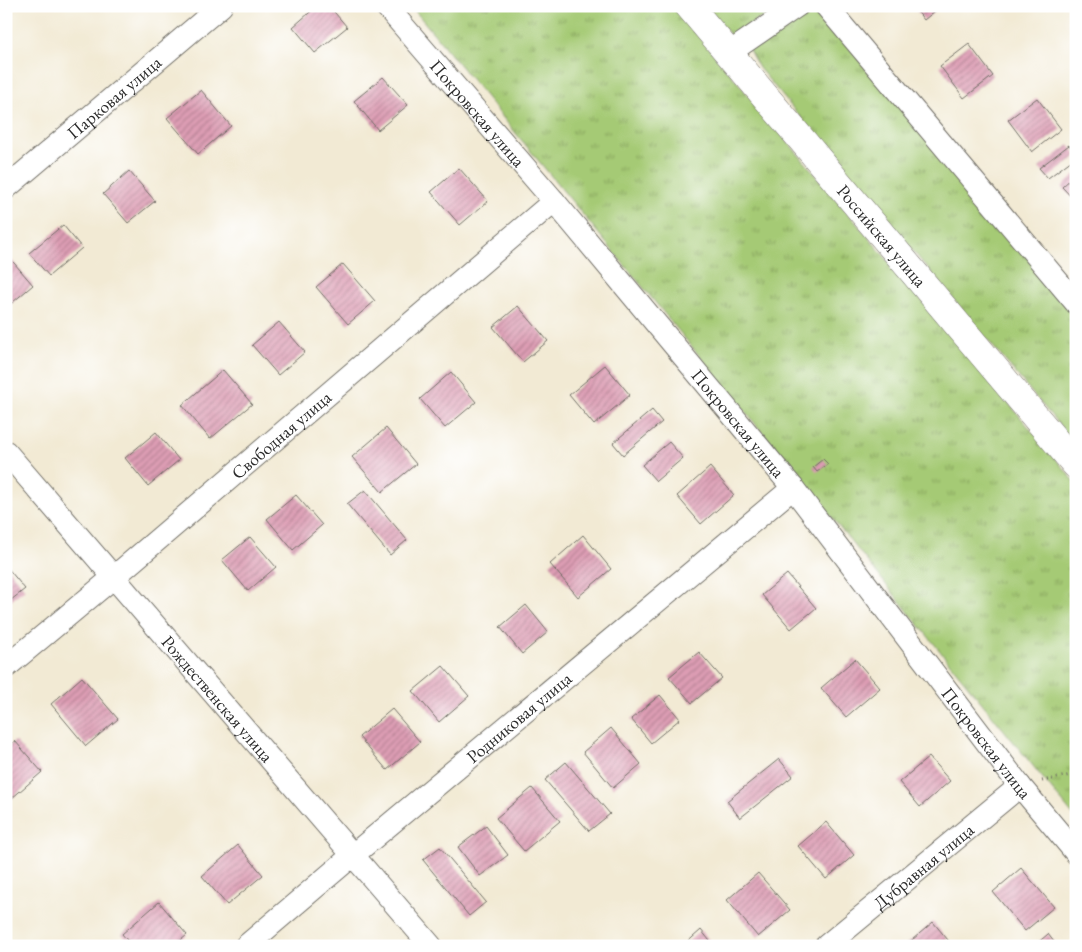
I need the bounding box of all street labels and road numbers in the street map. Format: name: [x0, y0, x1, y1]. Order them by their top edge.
street label: Парковая улица: [61, 50, 166, 144]
street label: Покровская улица: [425, 54, 531, 172]
street label: Российская улица: [833, 179, 933, 292]
street label: Покровская улица: [687, 364, 791, 483]
street label: Свободная улица: [226, 385, 336, 484]
street label: Рождественская улица: [157, 630, 279, 767]
street label: Родниковая улица: [461, 666, 577, 768]
street label: Покровская улица: [937, 682, 1038, 804]
street label: Дубравная улица: [868, 817, 979, 914]

